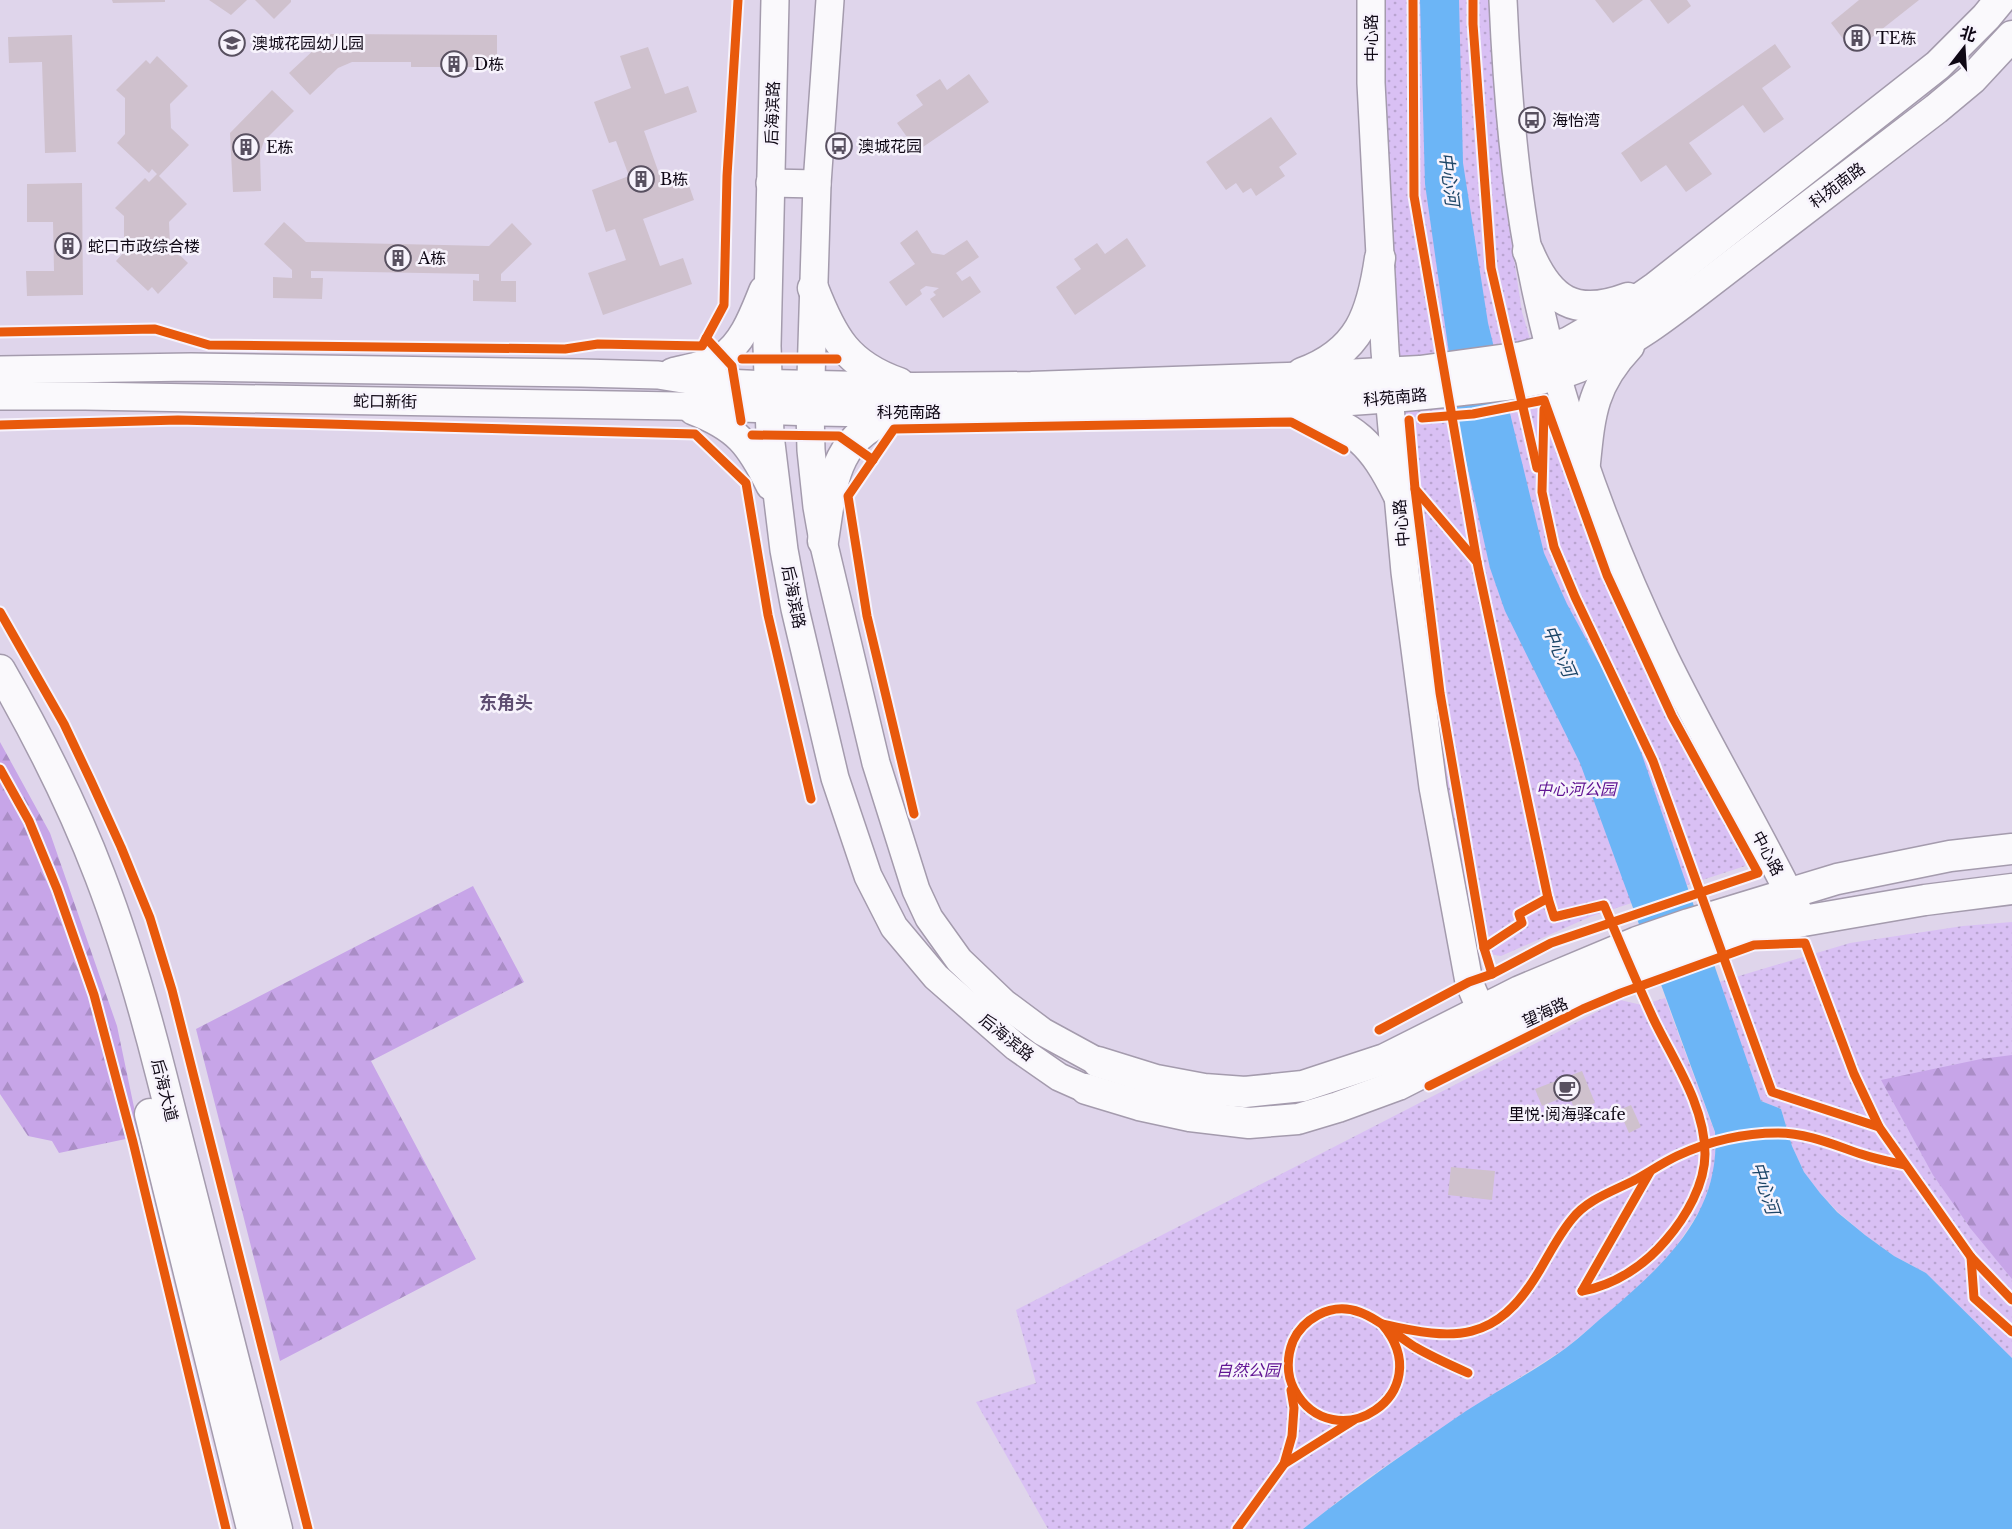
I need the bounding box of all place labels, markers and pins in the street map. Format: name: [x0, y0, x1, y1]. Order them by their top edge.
building icon: TE栋: [1842, 23, 1872, 53]
school or university icon: 澳城花园幼儿园: [217, 28, 247, 58]
place label: TE栋: [1876, 28, 1916, 48]
place label: 澳城花园幼儿园: [252, 33, 364, 53]
building icon: D栋: [439, 49, 469, 79]
place label: D栋: [474, 54, 504, 74]
bus stop icon: 海怡湾: [1517, 105, 1547, 135]
place label: 海怡湾: [1552, 110, 1600, 130]
bus stop icon: 澳城花园: [824, 131, 854, 161]
building icon: E栋: [231, 132, 261, 162]
place label: 澳城花园: [858, 136, 922, 156]
place label: E栋: [266, 137, 294, 157]
building icon: B栋: [626, 164, 656, 194]
place label: B栋: [660, 169, 688, 189]
building icon: 蛇口市政综合楼: [53, 231, 83, 261]
place label: 蛇口市政综合楼: [88, 236, 200, 256]
building icon: A栋: [383, 243, 413, 273]
place label: A栋: [417, 248, 446, 268]
cafe icon: 里悦·阅海驿cafe: [1552, 1073, 1582, 1103]
place label: 里悦·阅海驿cafe: [1508, 1104, 1626, 1124]

